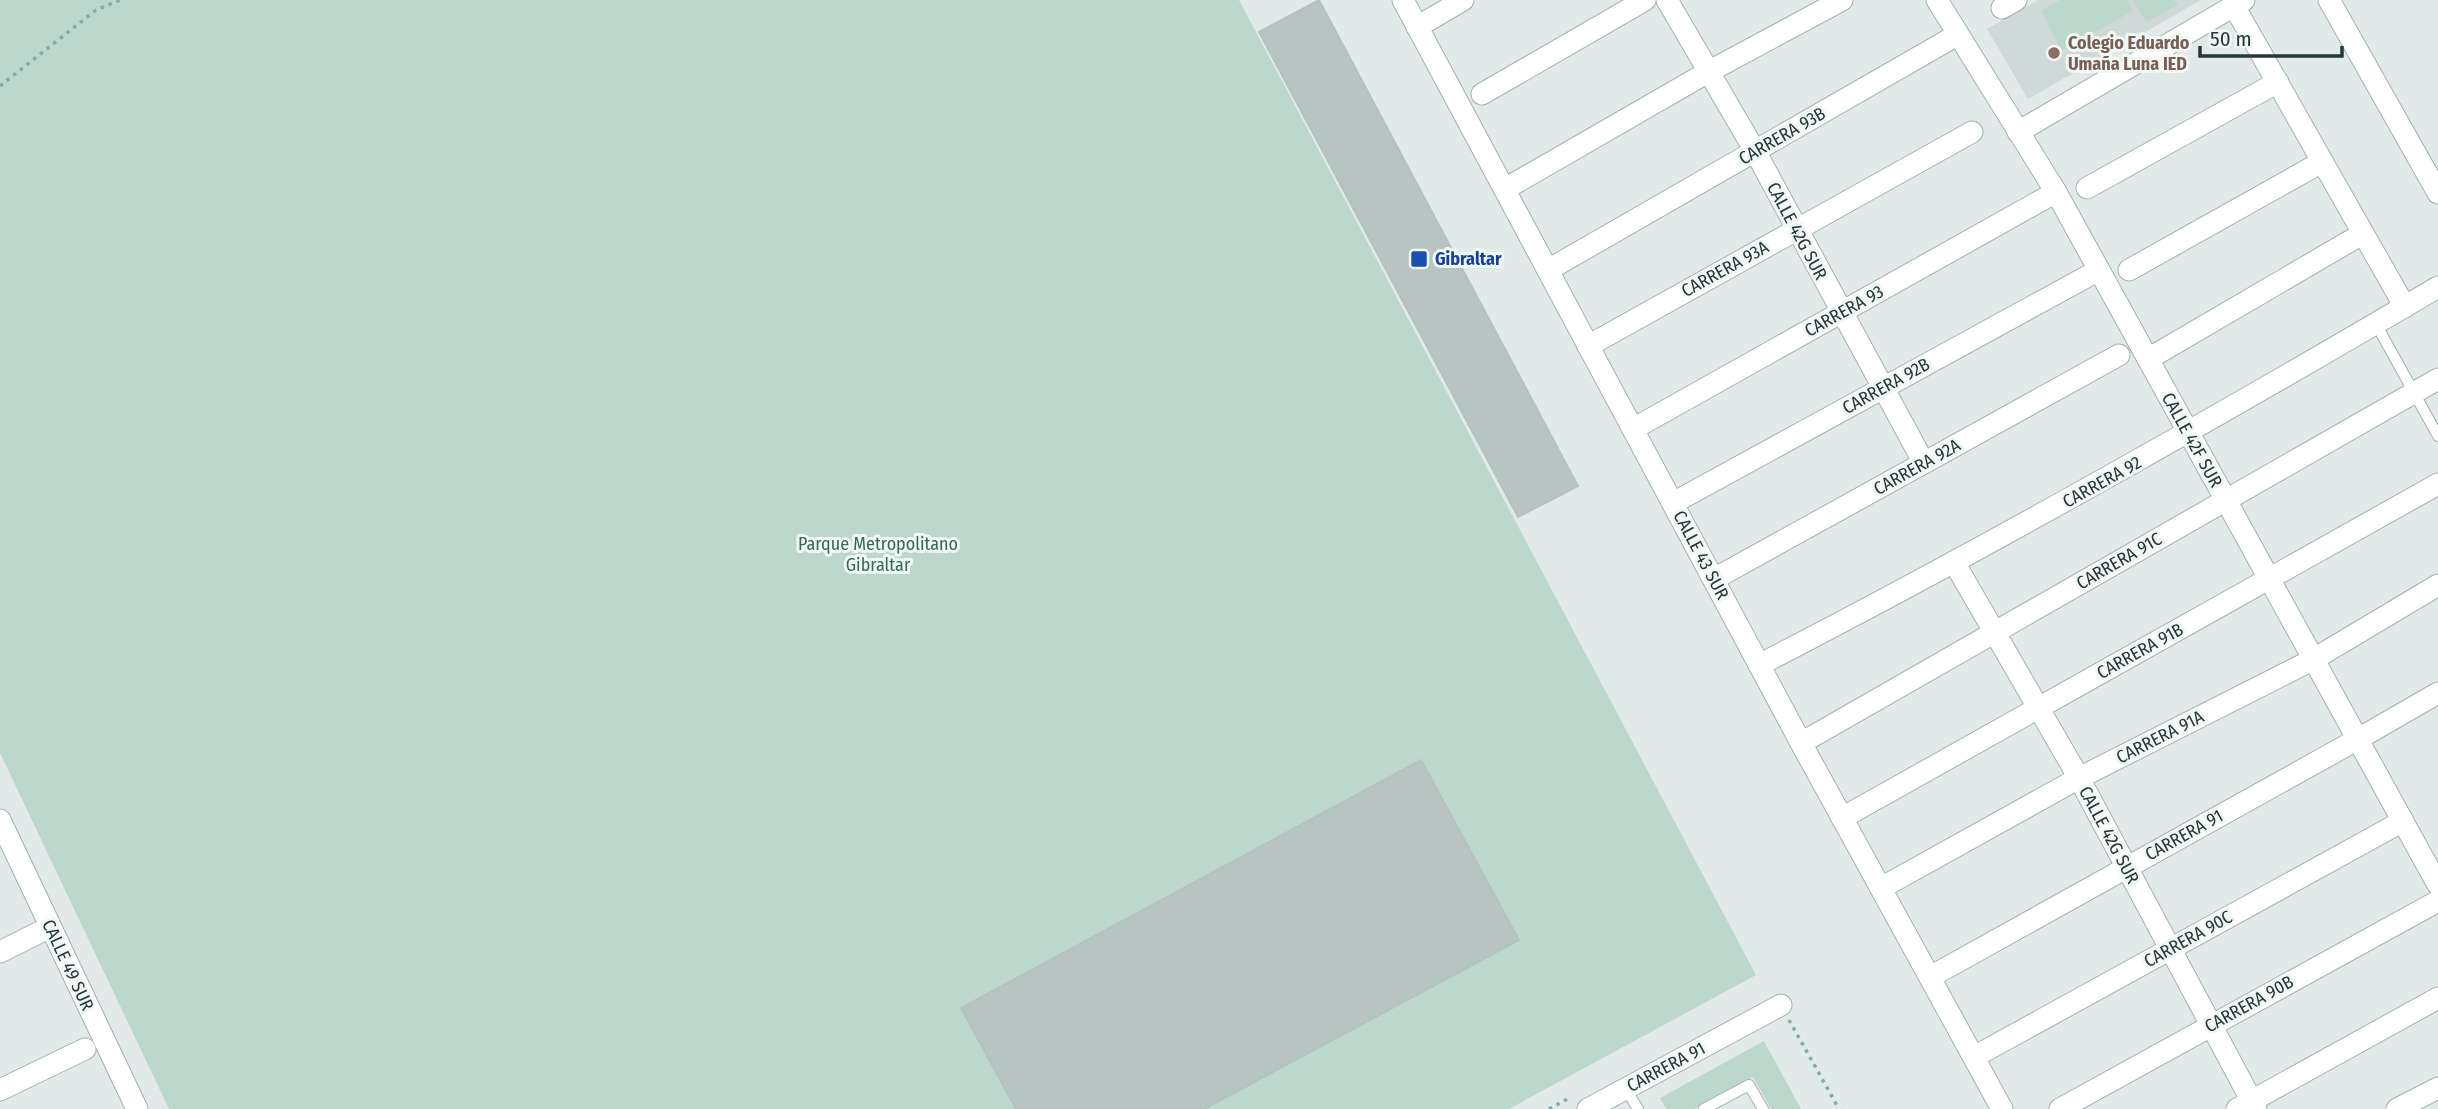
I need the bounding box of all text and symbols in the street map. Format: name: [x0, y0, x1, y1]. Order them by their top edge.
scale bar: [2200, 14, 2342, 58]
text: 50 m: [2210, 26, 2252, 52]
place label: Colegio Eduardo Umaña Luna IED: [2068, 32, 2190, 75]
marker: Colegio Eduardo Umaña Luna IED: [2046, 45, 2062, 61]
street label: CARRERA 93B: [1735, 102, 1829, 170]
street label: CALLE 42G SUR: [1762, 178, 1832, 284]
street label: CARRERA 93A: [1678, 236, 1773, 302]
place label: Gibraltar: [1435, 248, 1502, 270]
marker: Gibraltar: [1409, 249, 1429, 269]
street label: CARRERA 93: [1801, 280, 1887, 342]
street label: CARRERA 92B: [1839, 353, 1934, 419]
street label: CALLE 42F SUR: [2157, 389, 2227, 491]
street label: CARRERA 92A: [1870, 434, 1965, 500]
street label: CARRERA 92: [2059, 451, 2145, 513]
street label: CALLE 43 SUR: [1668, 507, 1734, 603]
street label: CARRERA 91C: [2072, 528, 2166, 594]
park label: Parque Metropolitano Gibraltar: [798, 533, 958, 576]
street label: CARRERA 91B: [2093, 618, 2187, 684]
street label: CARRERA 91A: [2113, 705, 2208, 768]
street label: CALLE 42G SUR: [2074, 782, 2144, 888]
street label: CARRERA 91: [2141, 805, 2227, 865]
street label: CARRERA 90C: [2140, 906, 2236, 972]
street label: CALLE 49 SUR: [37, 916, 99, 1014]
street label: CARRERA 90B: [2201, 971, 2297, 1037]
street label: CARRERA 91: [1623, 1037, 1709, 1097]

